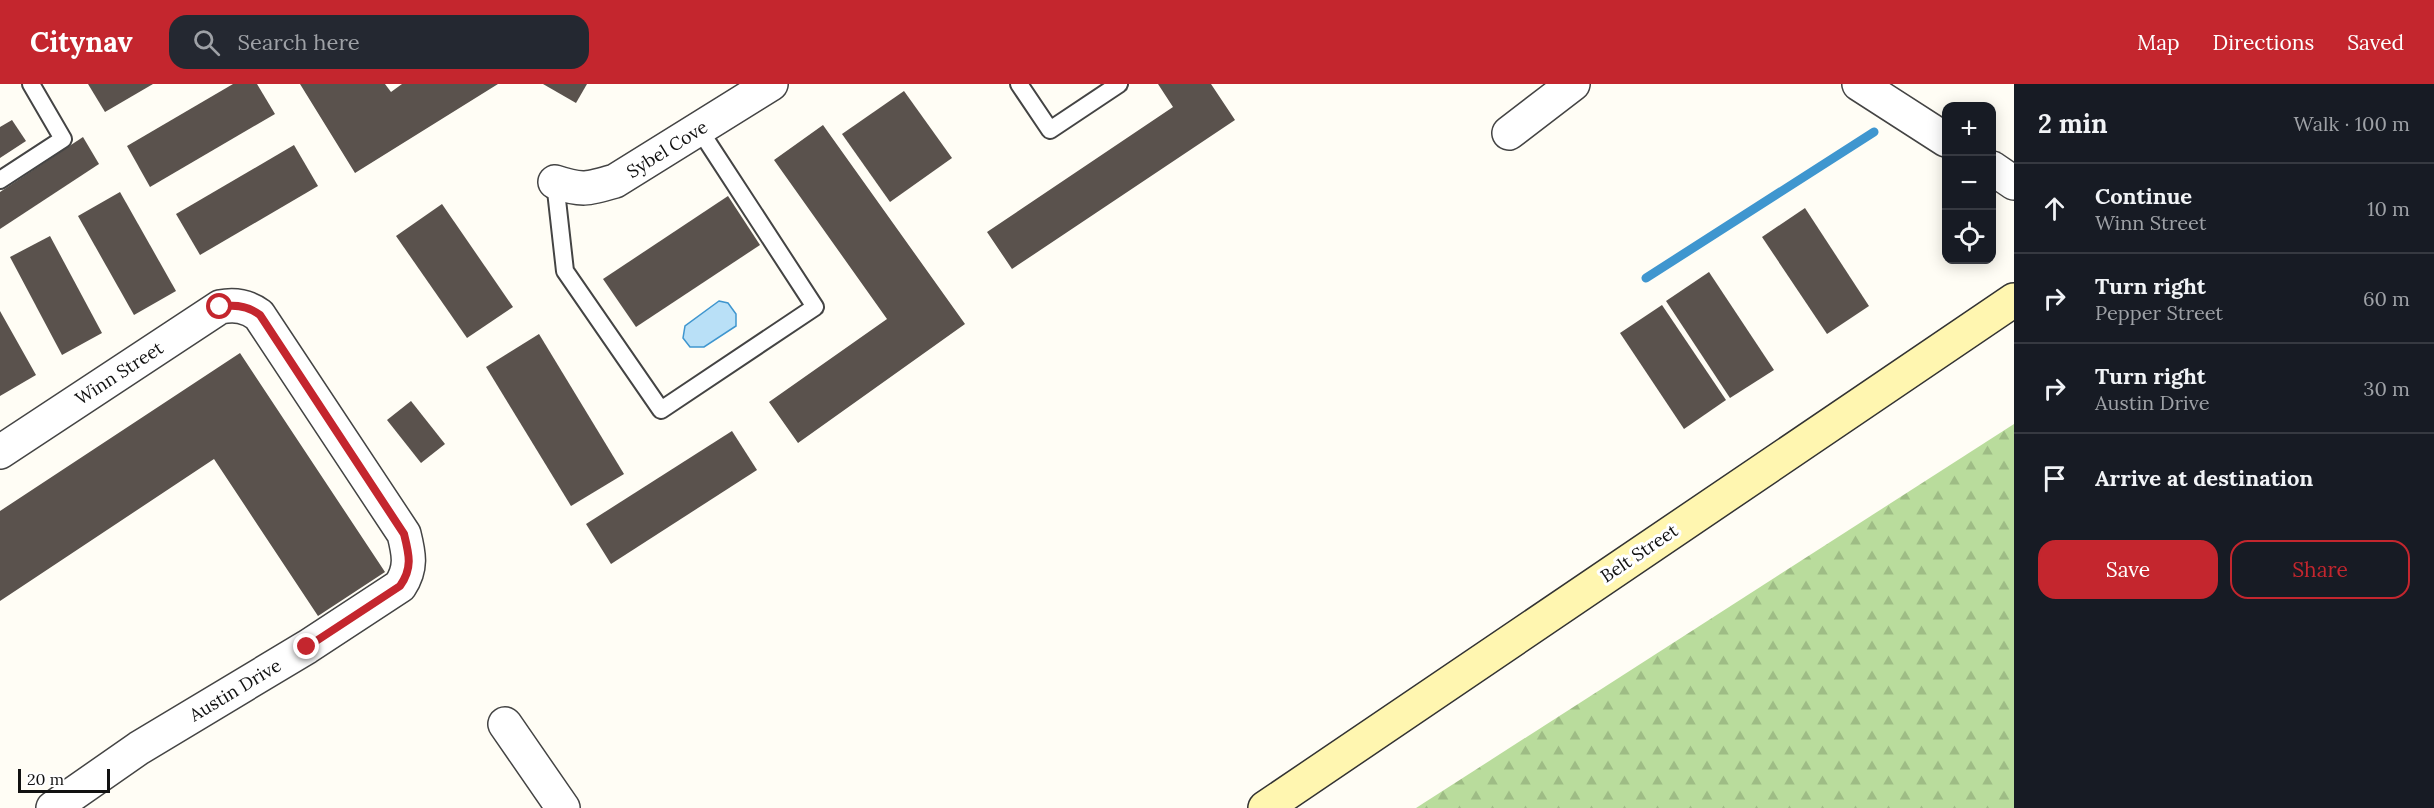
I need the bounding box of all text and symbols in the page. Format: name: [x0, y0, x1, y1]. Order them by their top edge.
search box: [169, 15, 589, 69]
text: Citynav: [30, 24, 133, 60]
icon: search: [190, 26, 223, 59]
text: Search here: [238, 28, 360, 56]
text: Map: [2137, 29, 2180, 56]
text: Directions: [2213, 29, 2314, 56]
text: Saved: [2347, 29, 2404, 56]
map controls: [1942, 102, 1996, 264]
button: +: [1942, 102, 1996, 156]
text: 2 min: [2038, 107, 2108, 140]
text: Walk · 100 m: [2294, 111, 2410, 136]
street label: Sybel Cove: [622, 115, 712, 183]
button: −: [1942, 156, 1996, 210]
text: Continue: [2095, 182, 2192, 210]
icon: ahead: [2038, 192, 2071, 225]
text: 10 m: [2367, 196, 2410, 221]
button: locate: [1942, 210, 1996, 264]
text: Winn Street: [2095, 210, 2206, 235]
text: Turn right: [2095, 272, 2206, 300]
icon: right: [2038, 282, 2071, 315]
text: 60 m: [2363, 286, 2410, 311]
route start: [206, 293, 232, 319]
text: Pepper Street: [2095, 300, 2223, 325]
street label: Winn Street: [71, 336, 167, 410]
text: Turn right: [2095, 362, 2206, 390]
icon: right: [2038, 372, 2071, 405]
text: 30 m: [2363, 376, 2410, 401]
text: Austin Drive: [2095, 390, 2210, 415]
icon: arrive: [2038, 462, 2071, 495]
text: Arrive at destination: [2095, 464, 2313, 492]
street label: Belt Street: [1596, 519, 1682, 587]
button: Save: [2038, 540, 2218, 599]
button: Share: [2230, 540, 2410, 599]
route end: [293, 633, 319, 659]
street label: Austin Drive: [184, 653, 285, 727]
scale bar: [18, 766, 110, 794]
text: 20 m: [27, 769, 64, 789]

